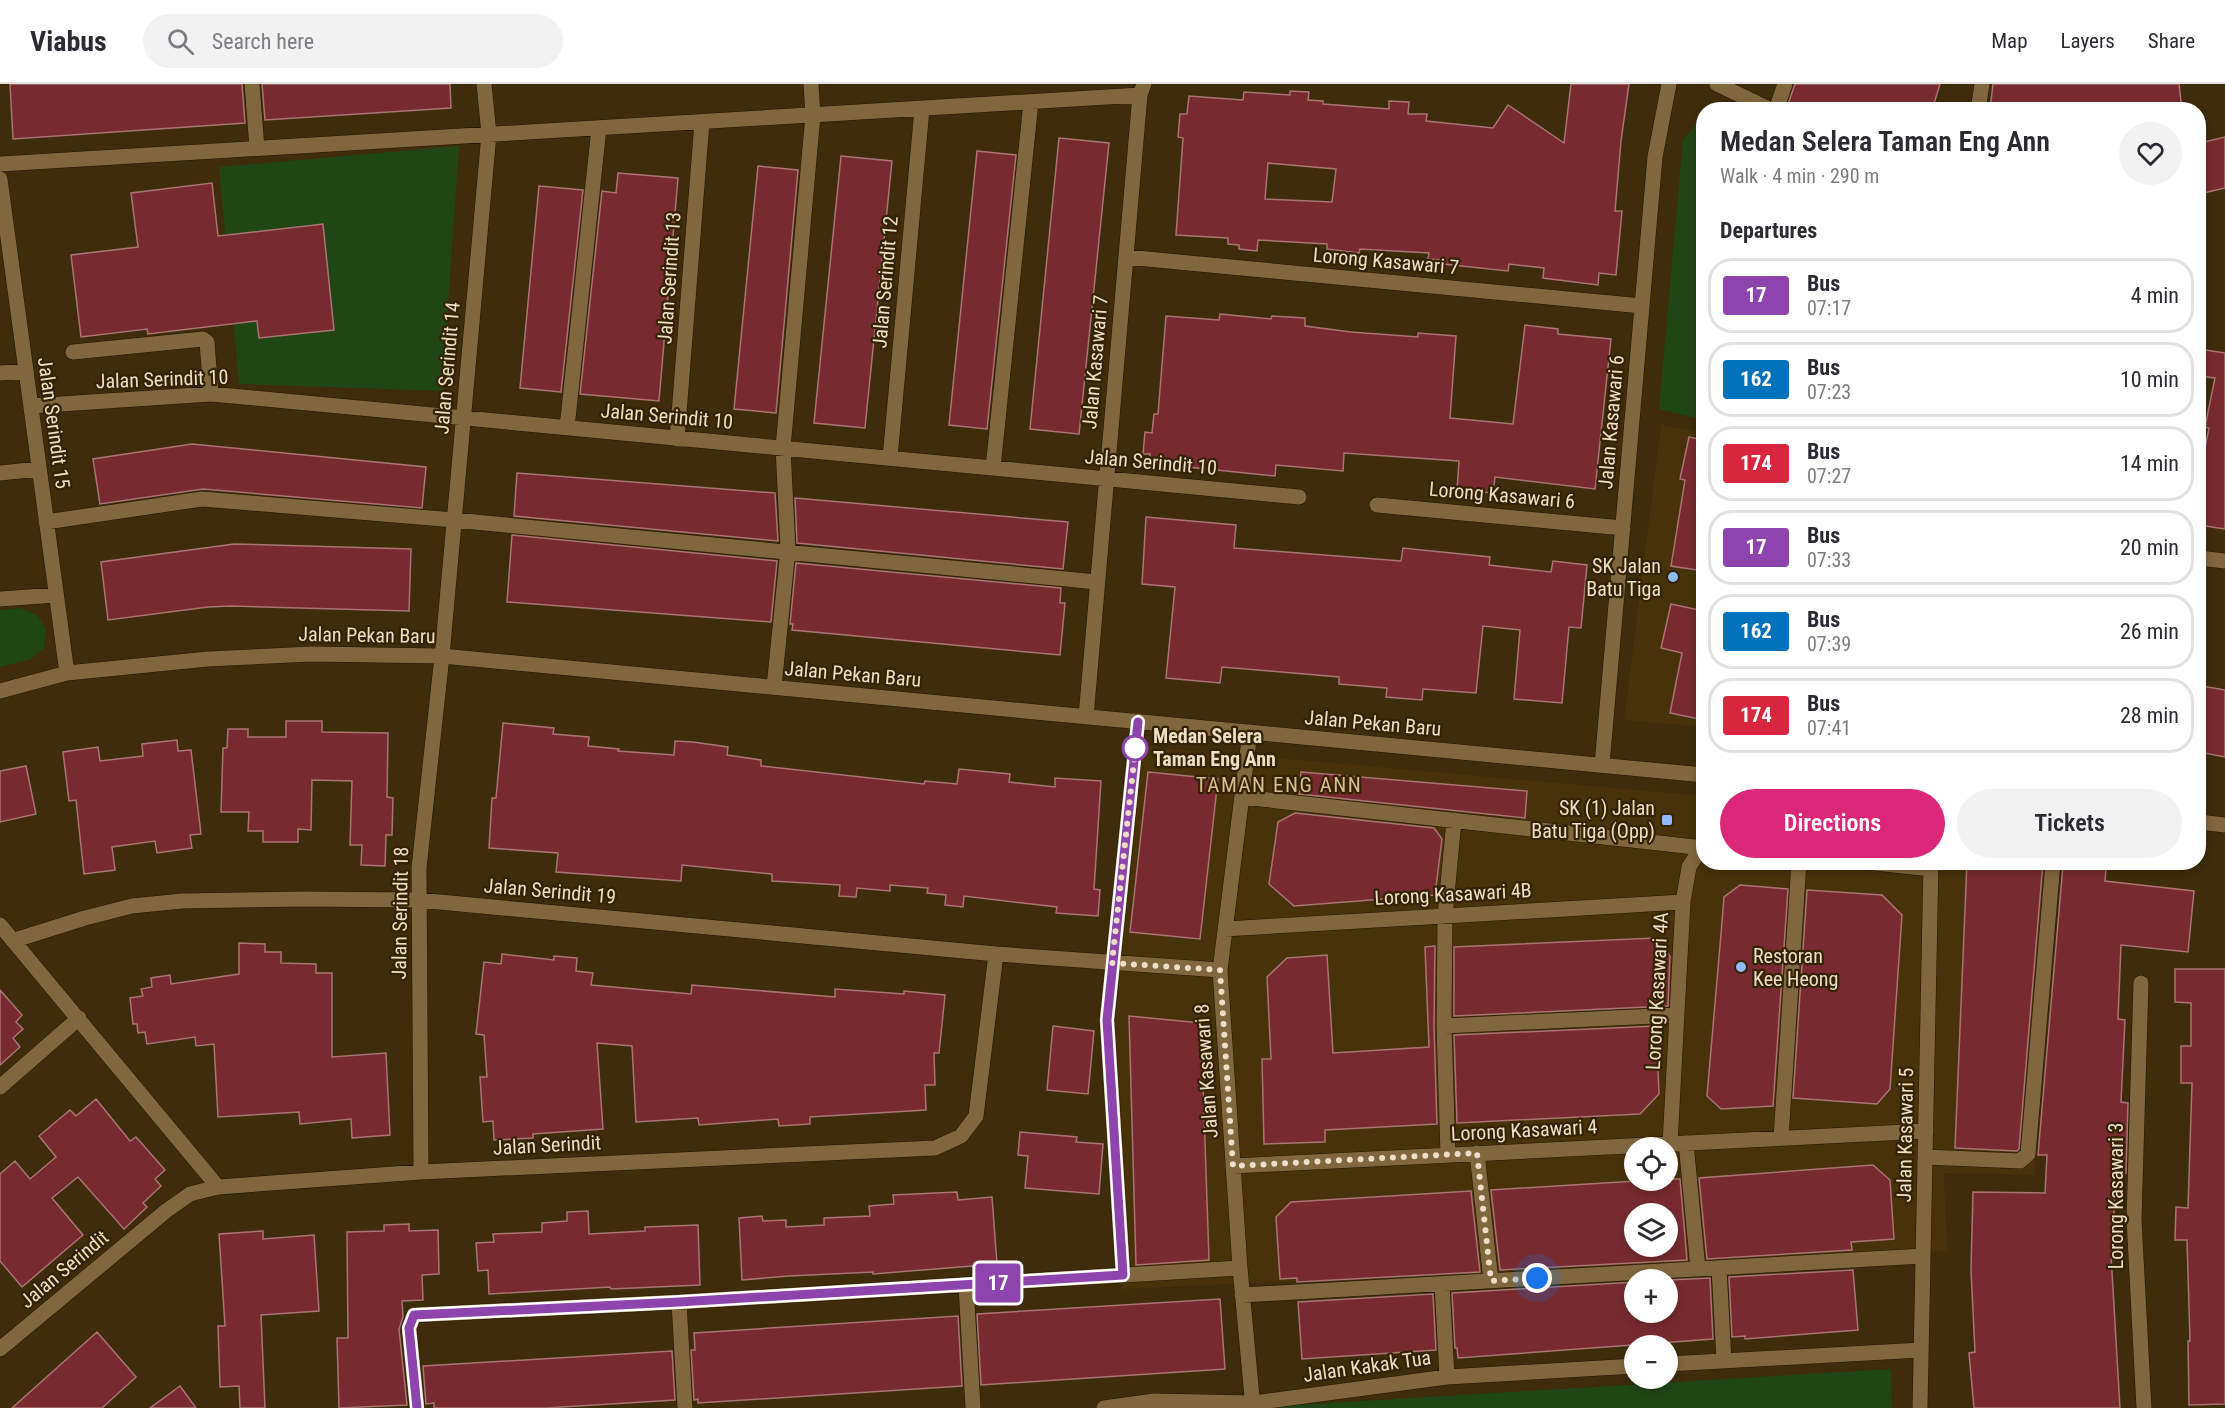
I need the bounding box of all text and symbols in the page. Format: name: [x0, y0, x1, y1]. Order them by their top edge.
search box: [143, 14, 563, 68]
text: Viabus: [30, 25, 107, 58]
icon: search: [164, 25, 197, 58]
text: Search here: [212, 29, 314, 54]
text: Map: [1991, 29, 2028, 53]
text: Layers: [2061, 29, 2115, 53]
text: Share: [2148, 29, 2195, 53]
button: heart: [2119, 122, 2182, 185]
text: Medan Selera Taman Eng Ann: [1720, 125, 2050, 158]
text: Walk · 4 min · 290 m: [1720, 164, 1879, 188]
street label: Jalan Serindit 13: [652, 211, 686, 345]
street label: Jalan Serindit 12: [867, 215, 903, 349]
text: Departures: [1720, 218, 1817, 243]
street label: Lorong Kasawari 7: [1312, 243, 1460, 279]
text: Bus: [1807, 271, 1840, 296]
text: 17: [1745, 283, 1767, 307]
text: 4 min: [2131, 283, 2179, 308]
street label: Jalan Kasawari 7: [1077, 294, 1113, 430]
text: 07:17: [1807, 296, 1851, 320]
street label: Jalan Serindit 14: [429, 301, 465, 435]
street label: Jalan Kasawari 6: [1593, 354, 1629, 490]
text: Bus: [1807, 355, 1840, 380]
street label: Jalan Serindit 15: [33, 356, 75, 490]
street label: Jalan Serindit 10: [95, 365, 229, 393]
text: 162: [1740, 367, 1772, 391]
text: 10 min: [2120, 367, 2179, 392]
text: 07:23: [1807, 380, 1851, 404]
street label: Jalan Serindit 10: [600, 398, 734, 434]
text: Bus: [1807, 439, 1840, 464]
street label: Jalan Serindit 10: [1084, 444, 1218, 480]
text: 174: [1740, 451, 1772, 475]
text: 14 min: [2120, 451, 2179, 476]
text: 07:27: [1807, 464, 1851, 488]
street label: Lorong Kasawari 6: [1428, 477, 1576, 513]
text: Bus: [1807, 523, 1840, 548]
text: 17: [1745, 535, 1767, 559]
text: 20 min: [2120, 535, 2179, 560]
text: 07:33: [1807, 548, 1851, 572]
place label: SK Jalan Batu Tiga: [1586, 554, 1661, 601]
marker: SK Jalan Batu Tiga: [1666, 570, 1680, 584]
text: Bus: [1807, 607, 1840, 632]
text: 162: [1740, 619, 1772, 643]
text: 26 min: [2120, 619, 2179, 644]
street label: Jalan Pekan Baru: [298, 622, 436, 648]
text: 07:39: [1807, 632, 1851, 656]
street label: Jalan Pekan Baru: [784, 656, 922, 692]
text: Bus: [1807, 691, 1840, 716]
text: 174: [1740, 703, 1772, 727]
text: 28 min: [2120, 703, 2179, 728]
street label: Jalan Pekan Baru: [1304, 705, 1442, 741]
text: 07:41: [1807, 716, 1851, 740]
place label: Medan Selera Taman Eng Ann: [1153, 724, 1276, 771]
marker: Medan Selera Taman Eng Ann: [1122, 735, 1148, 761]
district label: TAMAN ENG ANN: [1196, 773, 1362, 797]
button: Directions: [1720, 789, 1945, 858]
button: Tickets: [1957, 789, 2182, 858]
place label: SK (1) Jalan Batu Tiga (Opp): [1531, 796, 1655, 843]
marker: SK (1) Jalan Batu Tiga (Opp): [1660, 813, 1674, 827]
street label: Jalan Serindit 18: [387, 847, 413, 979]
street label: Jalan Serindit 19: [483, 873, 617, 909]
street label: Lorong Kasawari 4B: [1374, 878, 1532, 910]
street label: Lorong Kasawari 4A: [1641, 911, 1673, 1071]
place label: Restoran Kee Heong: [1753, 944, 1838, 991]
marker: Restoran Kee Heong: [1734, 960, 1748, 974]
street label: Jalan Kasawari 8: [1189, 1003, 1223, 1139]
street label: Jalan Kasawari 5: [1892, 1067, 1918, 1203]
street label: Lorong Kasawari 4: [1450, 1114, 1598, 1146]
street label: Lorong Kasawari 3: [2104, 1123, 2128, 1269]
street label: Jalan Serindit: [492, 1130, 602, 1160]
map controls: [1624, 1137, 1678, 1389]
button: locate: [1624, 1137, 1678, 1191]
button: layers: [1624, 1203, 1678, 1257]
street label: Jalan Serindit: [15, 1225, 113, 1313]
your location: [1522, 1263, 1552, 1293]
line badge: 17: [971, 1264, 1025, 1302]
button: +: [1624, 1269, 1678, 1323]
text: 17: [987, 1271, 1009, 1295]
button: −: [1624, 1335, 1678, 1389]
street label: Jalan Kakak Tua: [1302, 1345, 1432, 1387]

